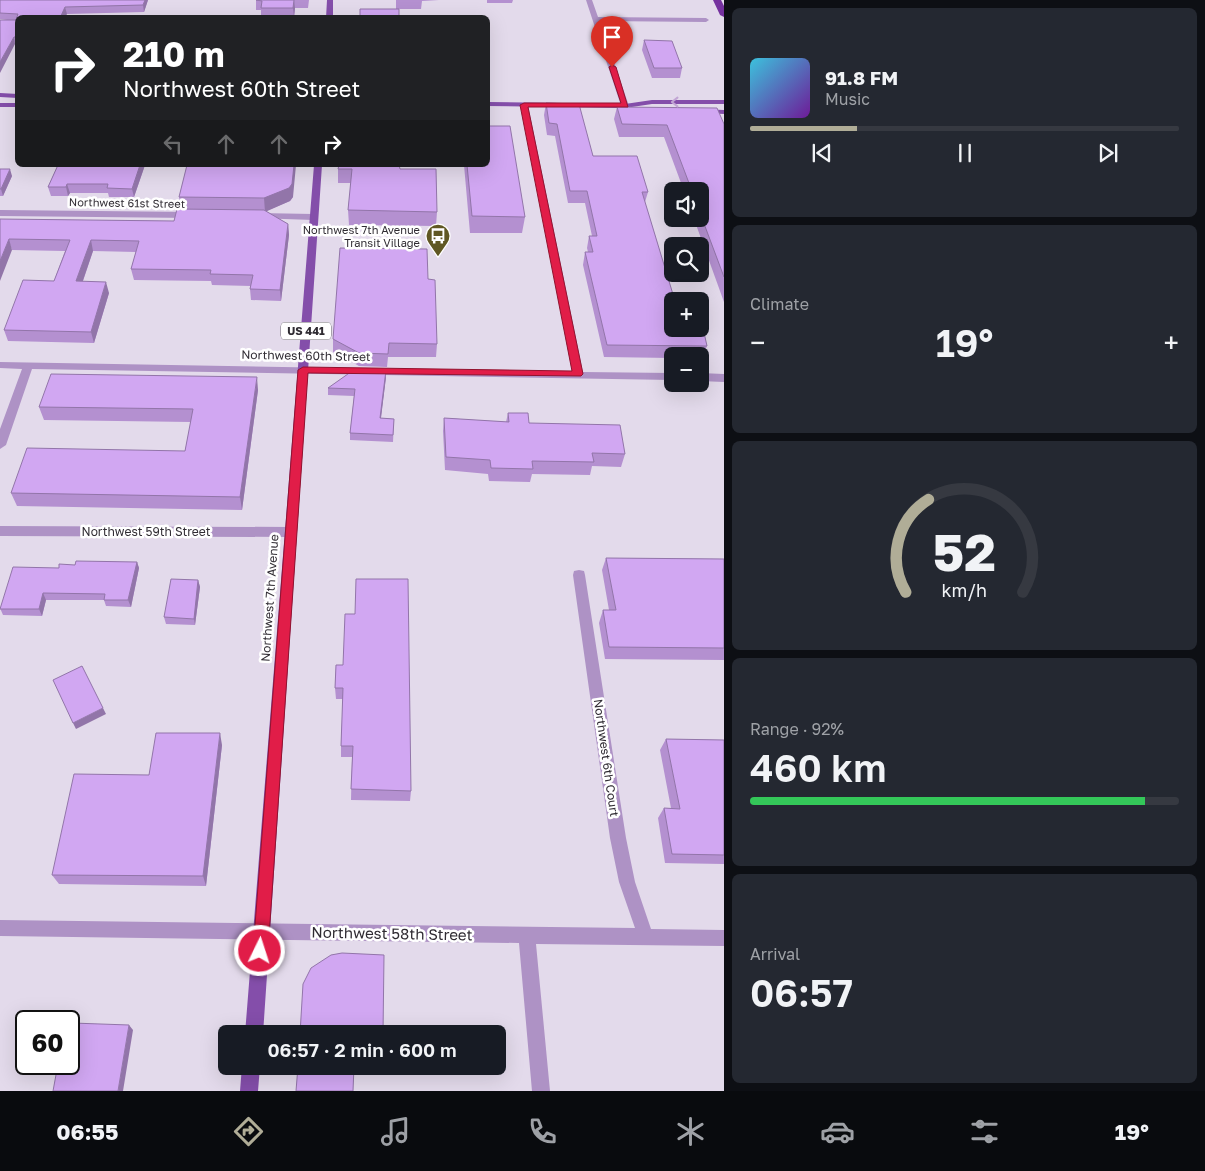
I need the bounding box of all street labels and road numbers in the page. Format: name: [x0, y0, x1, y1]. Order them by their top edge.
street label: Northwest 61st Street: [69, 195, 185, 210]
road number: US 441: [281, 322, 331, 340]
street label: Northwest 60th Street: [241, 347, 371, 364]
street label: Northwest 59th Street: [82, 524, 211, 539]
street label: Northwest 7th Avenue: [258, 534, 281, 662]
street label: Northwest 6th Court: [591, 698, 622, 818]
street label: Northwest 58th Street: [311, 923, 473, 943]

